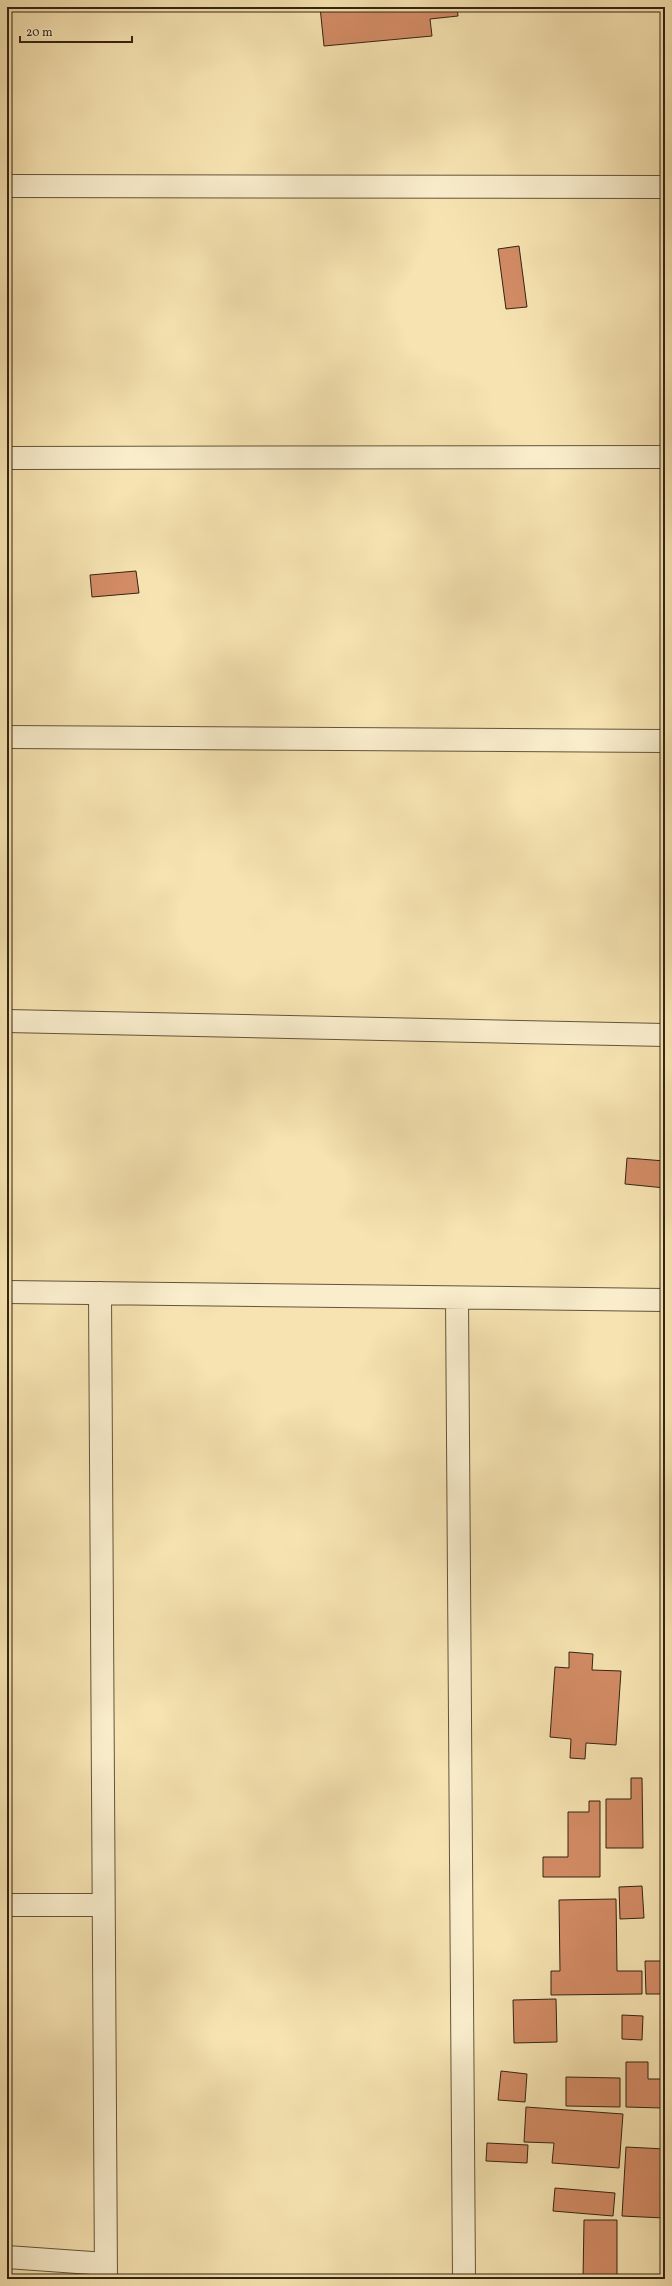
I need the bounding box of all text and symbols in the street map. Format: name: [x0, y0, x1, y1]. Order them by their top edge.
scale bar: [20, 18, 132, 44]
text: 20 m: [26, 25, 53, 41]

